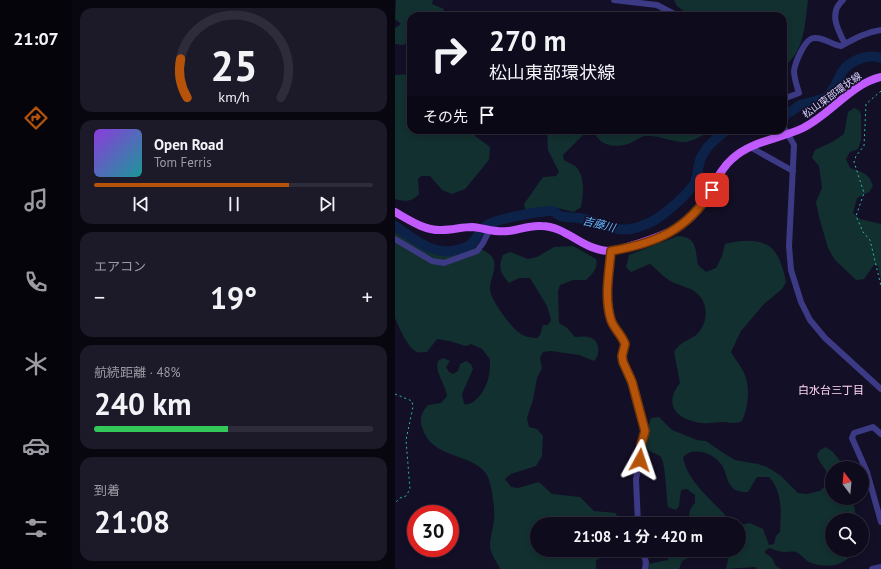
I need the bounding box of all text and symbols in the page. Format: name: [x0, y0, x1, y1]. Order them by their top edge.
text: 270 m: [489, 22, 566, 59]
text: 21:07: [13, 27, 59, 50]
icon: right: [423, 28, 475, 80]
text: 25: [210, 39, 257, 92]
text: 松山東部環状線: [489, 61, 615, 84]
street label: 松山東部環状線: [800, 69, 864, 121]
text: km/h: [218, 87, 249, 106]
icon: directions: [22, 104, 50, 132]
icon: arrive: [476, 104, 498, 126]
text: その先: [423, 107, 468, 126]
text: Open Road: [154, 135, 224, 154]
text: Tom Ferris: [154, 154, 212, 171]
pin: [695, 173, 729, 207]
icon: arrive: [701, 179, 723, 201]
icon: music: [22, 186, 50, 214]
icon: previous: [130, 193, 152, 215]
icon: pause: [223, 193, 245, 215]
icon: next: [316, 193, 338, 215]
water label: 吉藤川: [581, 213, 618, 235]
text: エアコン: [94, 258, 146, 275]
icon: phone: [22, 268, 50, 296]
text: 19°: [210, 278, 257, 317]
text: −: [94, 283, 105, 311]
text: +: [362, 283, 373, 311]
icon: climate: [22, 350, 50, 378]
text: 航続距離 · 48%: [94, 364, 181, 381]
district label: 白水台三丁目: [798, 383, 864, 397]
text: 240 km: [94, 384, 192, 423]
icon: car: [22, 432, 50, 460]
position arrow: [619, 439, 661, 481]
north arrow: [825, 461, 869, 505]
map controls: [825, 461, 869, 557]
text: 到着: [94, 482, 120, 499]
text: 21:08: [94, 502, 170, 541]
speed limit sign: 30: [407, 505, 459, 557]
button: search: [825, 513, 869, 557]
icon: filters: [22, 514, 50, 542]
text: 21:08 · 1 分 · 420 m: [573, 527, 703, 546]

